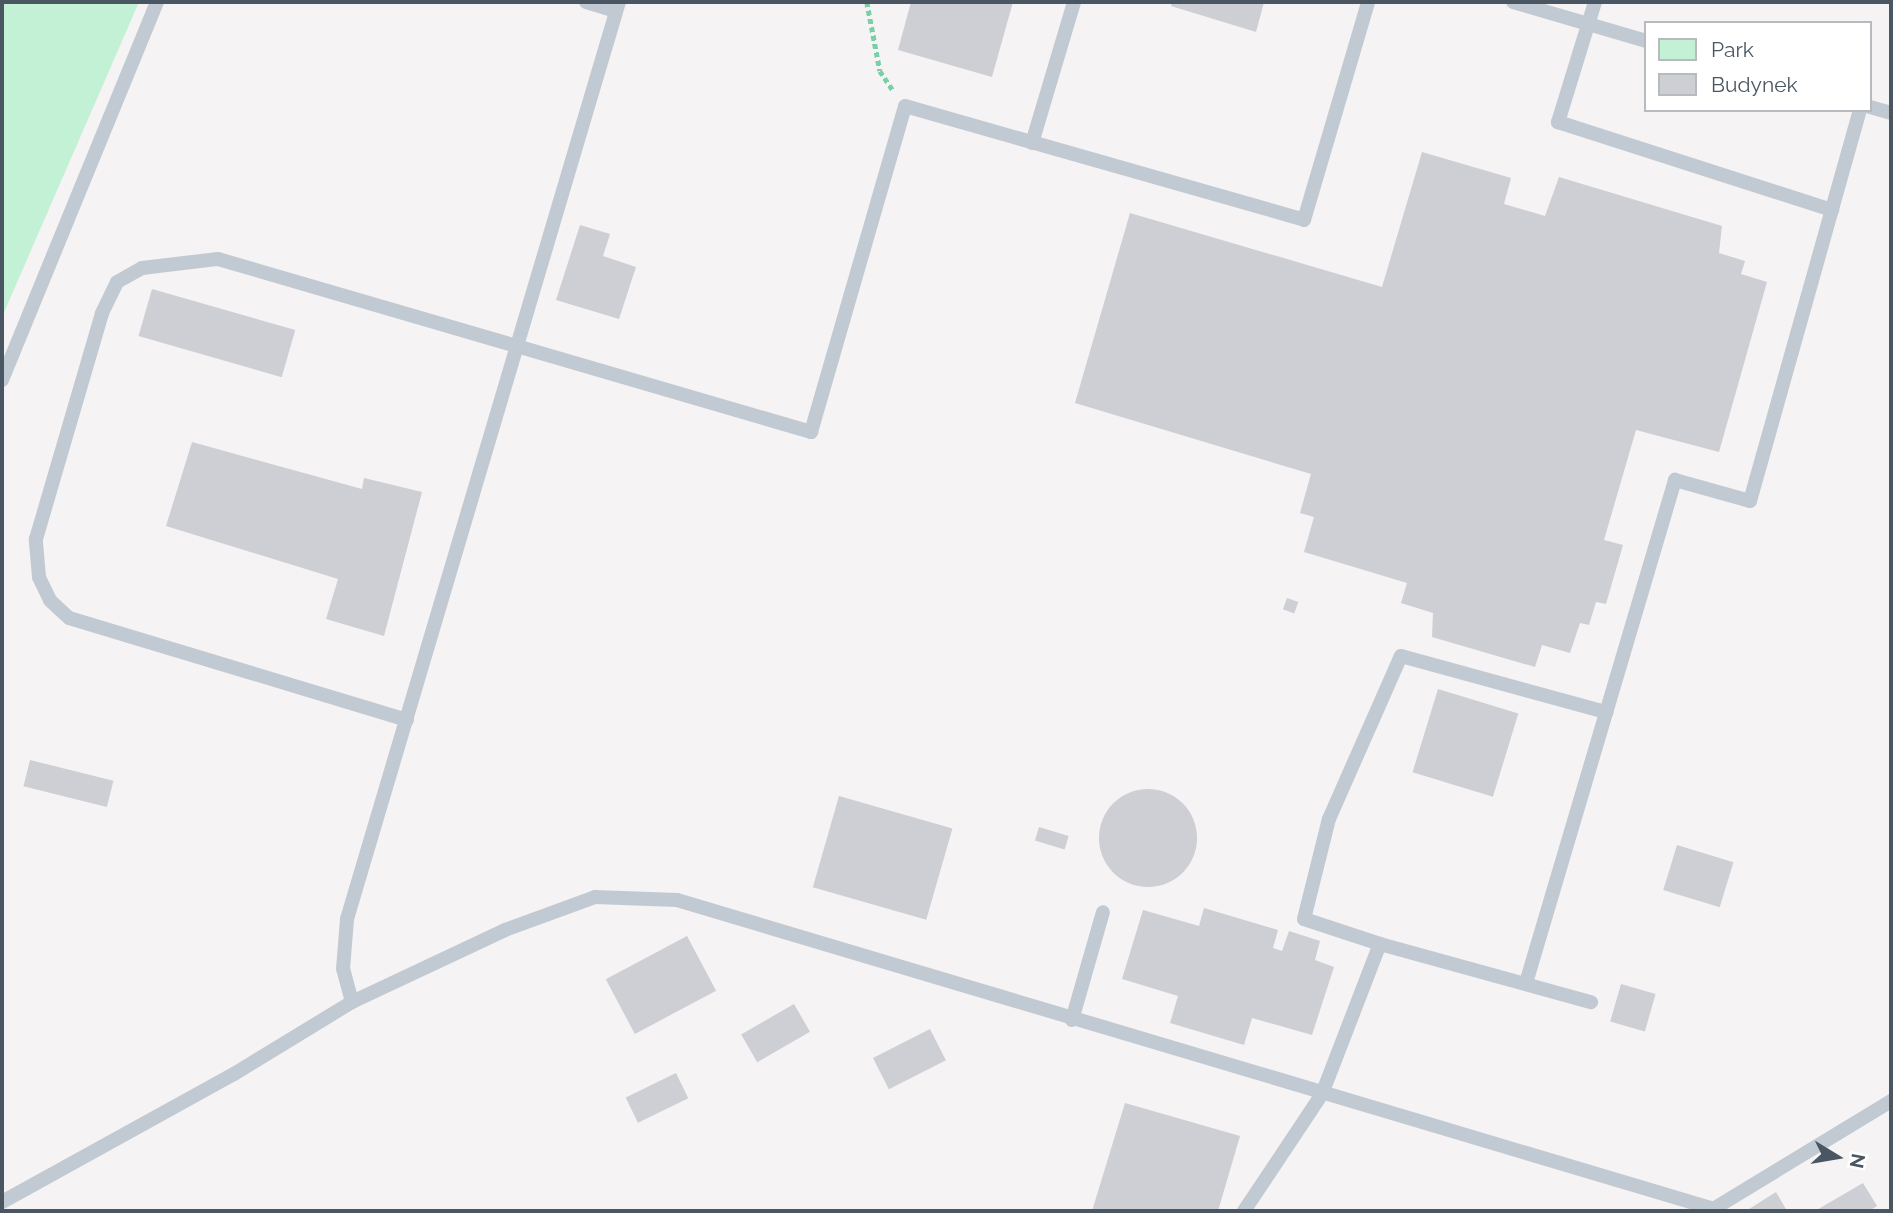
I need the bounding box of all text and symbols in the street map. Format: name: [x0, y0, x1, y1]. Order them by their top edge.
legend: [1644, 21, 1872, 112]
text: Park: [1711, 37, 1754, 62]
text: Budynek: [1711, 72, 1798, 97]
north arrow: [1802, 1122, 1872, 1192]
text: N: [1845, 1152, 1870, 1170]

